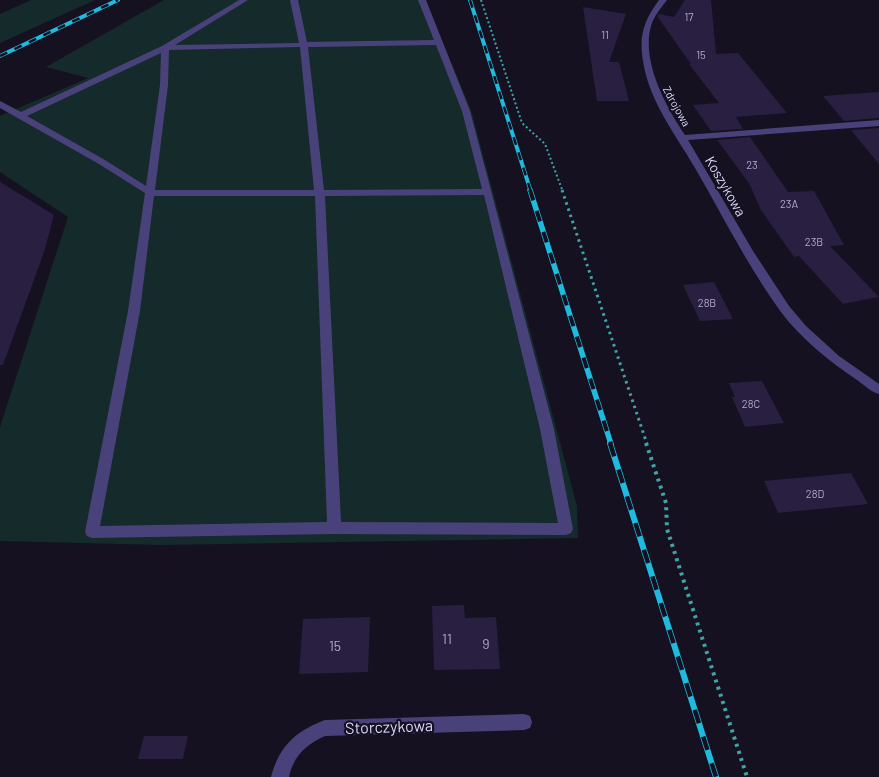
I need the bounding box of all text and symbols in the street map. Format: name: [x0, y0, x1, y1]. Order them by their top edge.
house number: 17: [684, 10, 694, 23]
house number: 11: [601, 28, 609, 41]
house number: 15: [696, 48, 706, 61]
street label: Zdrojowa: [661, 84, 693, 128]
street label: Koszykowa: [702, 153, 750, 219]
house number: 23: [746, 158, 758, 171]
house number: 23A: [780, 197, 798, 210]
house number: 23B: [805, 235, 823, 248]
house number: 28B: [698, 296, 716, 309]
house number: 28C: [742, 397, 760, 410]
house number: 28D: [806, 487, 824, 500]
house number: 11: [442, 630, 452, 647]
house number: 9: [482, 635, 490, 652]
house number: 15: [329, 637, 341, 654]
street label: Storczykowa: [345, 715, 433, 737]

